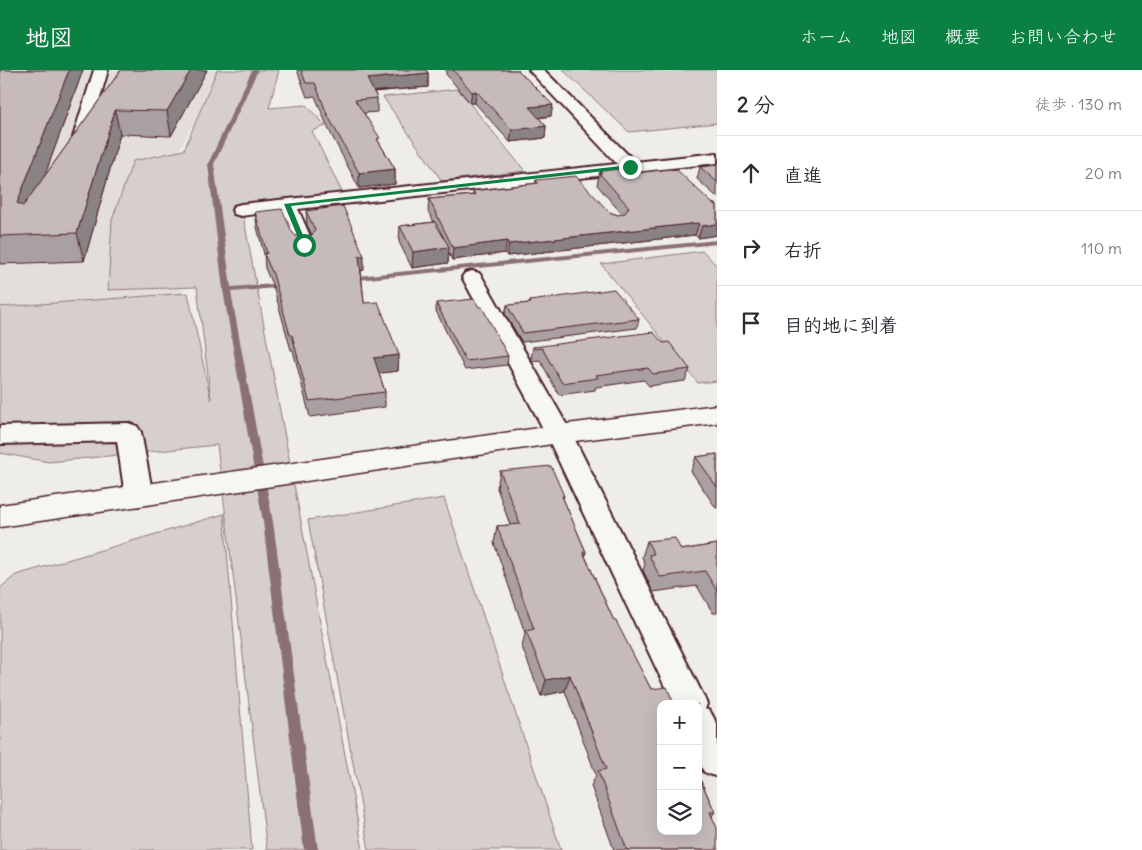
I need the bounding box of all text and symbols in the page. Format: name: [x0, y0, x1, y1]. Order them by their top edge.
text: 地図: [25, 22, 73, 52]
text: ホーム: [800, 25, 853, 48]
text: 地図: [881, 25, 917, 48]
text: 概要: [945, 25, 981, 48]
text: お問い合わせ: [1009, 25, 1117, 48]
text: 2 分: [737, 91, 775, 118]
text: 徒歩 · 130 m: [1035, 94, 1122, 114]
route end: [619, 156, 642, 179]
icon: ahead: [737, 159, 765, 187]
text: 直進: [784, 163, 822, 187]
text: 20 m: [1085, 163, 1122, 183]
route start: [293, 234, 316, 257]
icon: right: [737, 234, 765, 262]
text: 右折: [784, 238, 822, 262]
text: 110 m: [1081, 238, 1122, 258]
icon: arrive: [737, 309, 765, 337]
text: 目的地に到着: [784, 313, 898, 337]
map controls: [657, 700, 702, 835]
button: +: [657, 700, 702, 745]
button: −: [657, 745, 702, 790]
button: layers: [657, 790, 702, 835]

